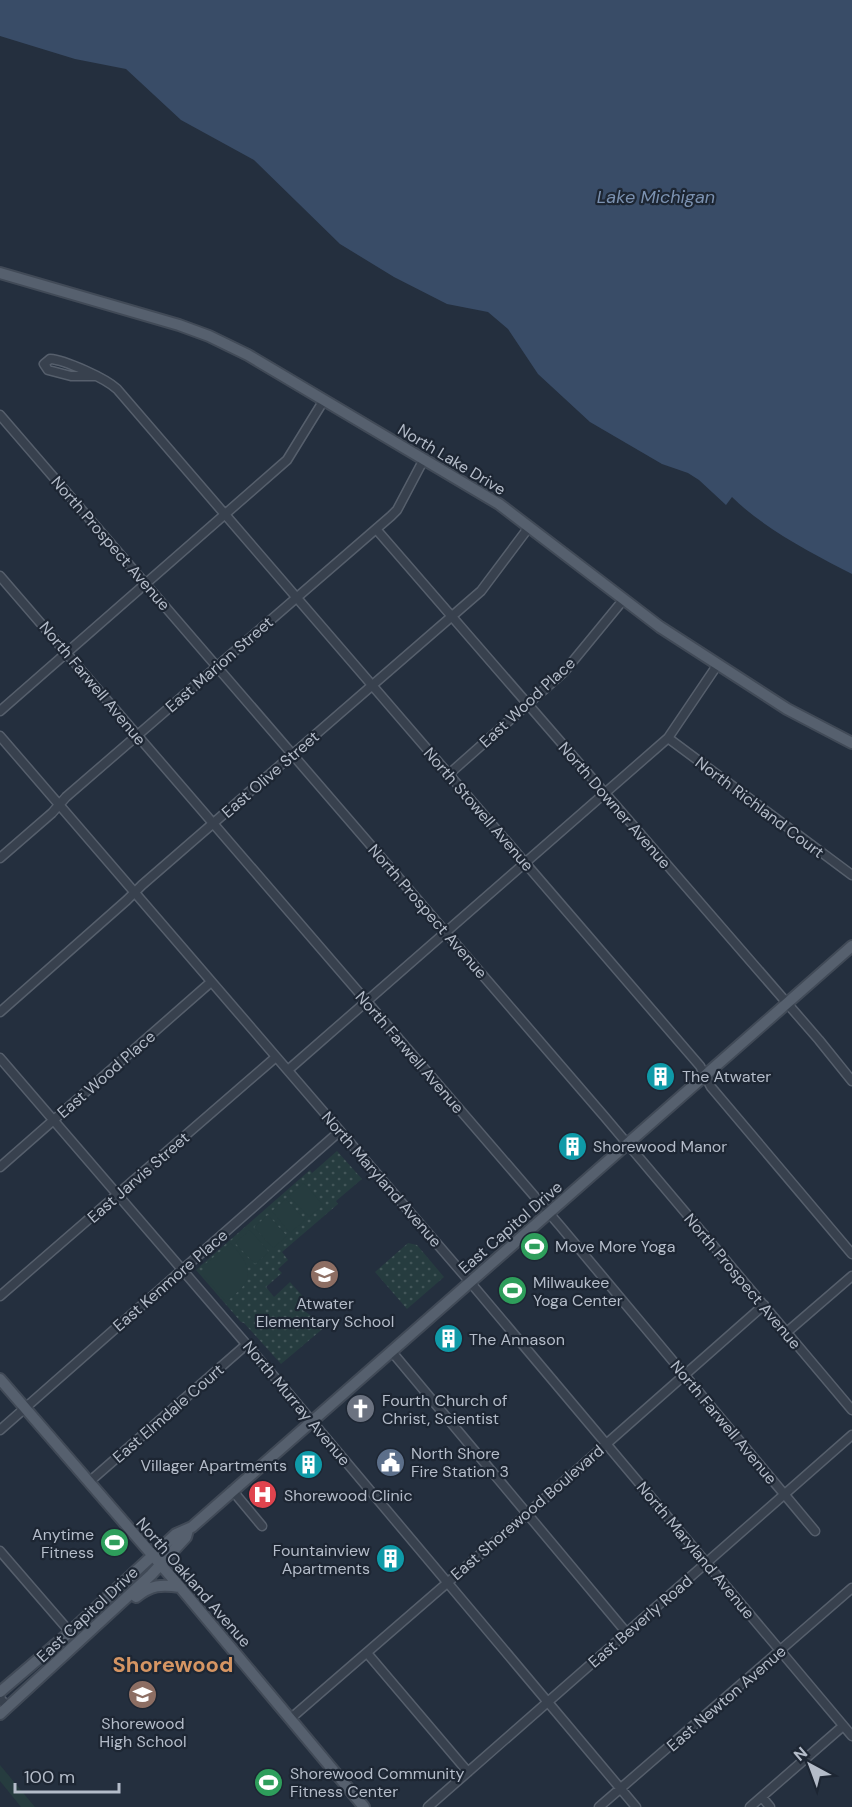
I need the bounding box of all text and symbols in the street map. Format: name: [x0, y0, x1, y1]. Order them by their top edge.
water label: Lake Michigan: [597, 185, 715, 209]
street label: North Lake Drive: [394, 419, 509, 500]
street label: North Prospect Avenue: [46, 472, 175, 615]
street label: East Marion Street: [161, 612, 278, 717]
street label: North Farwell Avenue: [35, 617, 151, 750]
street label: East Wood Place: [475, 653, 580, 752]
street label: East Olive Street: [217, 726, 323, 822]
street label: North Downer Avenue: [554, 738, 675, 873]
street label: North Stowell Avenue: [419, 743, 538, 876]
street label: North Richland Court: [691, 752, 828, 863]
street label: North Prospect Avenue: [363, 840, 492, 983]
street label: North Farwell Avenue: [351, 987, 469, 1118]
street label: East Wood Place: [53, 1026, 160, 1123]
building icon: The Atwater: [645, 1060, 677, 1092]
place label: The Atwater: [682, 1066, 771, 1087]
street label: North Maryland Avenue: [317, 1107, 446, 1252]
street label: East Jarvis Street: [83, 1127, 194, 1227]
building icon: Shorewood Manor: [556, 1130, 588, 1162]
place label: Shorewood Manor: [593, 1136, 727, 1157]
street label: East Capitol Drive: [454, 1176, 567, 1278]
street label: North Prospect Avenue: [679, 1209, 806, 1354]
street label: East Kenmore Place: [109, 1225, 232, 1336]
sports icon: Move More Yoga: [518, 1230, 550, 1262]
place label: Move More Yoga: [555, 1236, 676, 1257]
school or university icon: Atwater Elementary School: [309, 1259, 341, 1291]
place label: Milwaukee Yoga Center: [533, 1272, 623, 1311]
sports icon: Milwaukee Yoga Center: [496, 1275, 528, 1307]
place label: Atwater Elementary School: [256, 1293, 394, 1332]
building icon: The Annason: [432, 1323, 464, 1355]
place label: The Annason: [469, 1329, 565, 1350]
street label: North Murray Avenue: [238, 1337, 355, 1470]
street label: North Farwell Avenue: [666, 1356, 782, 1489]
street label: East Elmdale Court: [108, 1359, 228, 1467]
place label: Fourth Church of Christ, Scientist: [382, 1390, 508, 1429]
church icon: Fourth Church of Christ, Scientist: [345, 1393, 377, 1425]
street label: East Shorewood Boulevard: [446, 1440, 608, 1585]
place label: North Shore Fire Station 3: [411, 1443, 509, 1482]
public building icon: North Shore Fire Station 3: [374, 1446, 406, 1478]
building icon: Villager Apartments: [292, 1449, 324, 1481]
place label: Villager Apartments: [140, 1455, 287, 1476]
street label: North Maryland Avenue: [632, 1477, 759, 1623]
hospital icon: Shorewood Clinic: [247, 1479, 279, 1511]
place label: Shorewood Clinic: [284, 1485, 413, 1506]
street label: North Oakland Avenue: [131, 1513, 256, 1652]
place label: Anytime Fitness: [32, 1524, 94, 1563]
sports icon: Anytime Fitness: [99, 1527, 131, 1559]
place label: Fountainview Apartments: [273, 1540, 370, 1579]
building icon: Fountainview Apartments: [375, 1543, 407, 1575]
street label: East Capitol Drive: [32, 1562, 142, 1667]
street label: East Beverly Road: [584, 1570, 697, 1672]
street label: East Newton Avenue: [662, 1641, 790, 1756]
district label: Shorewood: [113, 1650, 233, 1679]
school or university icon: Shorewood High School: [127, 1679, 159, 1711]
place label: Shorewood High School: [99, 1713, 187, 1752]
north arrow: [780, 1735, 840, 1795]
text: N: [789, 1742, 812, 1766]
scale bar: [15, 1756, 118, 1794]
place label: Shorewood Community Fitness Center: [290, 1763, 464, 1802]
text: 100 m: [24, 1765, 75, 1789]
sports icon: Shorewood Community Fitness Center: [253, 1766, 285, 1798]

